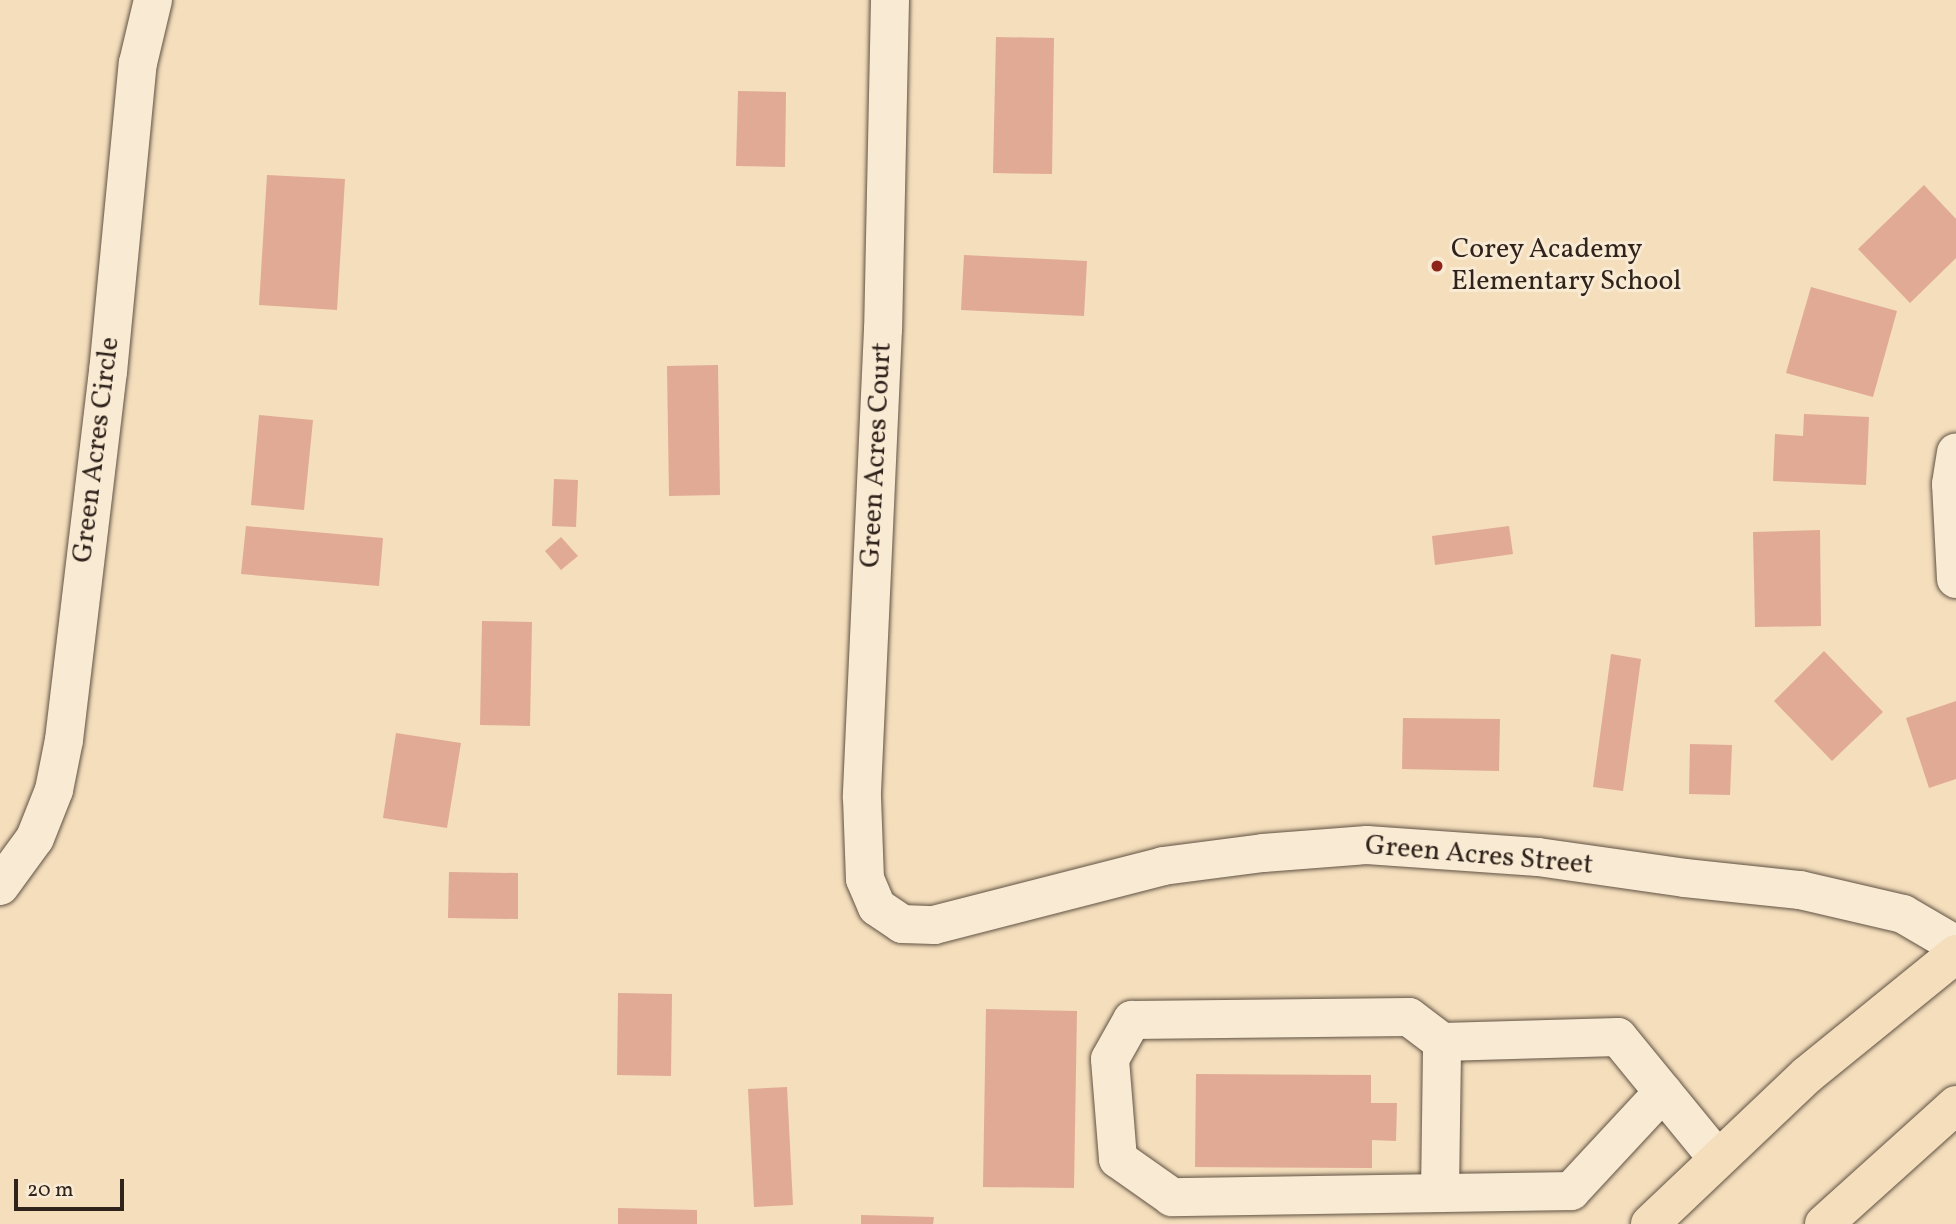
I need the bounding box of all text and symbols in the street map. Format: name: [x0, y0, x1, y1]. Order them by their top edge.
place label: Corey Academy Elementary School: [1451, 233, 1682, 299]
marker: Corey Academy Elementary School: [1429, 258, 1445, 274]
street label: Green Acres Circle: [66, 335, 128, 565]
street label: Green Acres Court: [854, 341, 900, 569]
street label: Green Acres Street: [1364, 829, 1594, 883]
scale bar: [18, 1164, 128, 1208]
text: 20 m: [27, 1176, 73, 1205]

